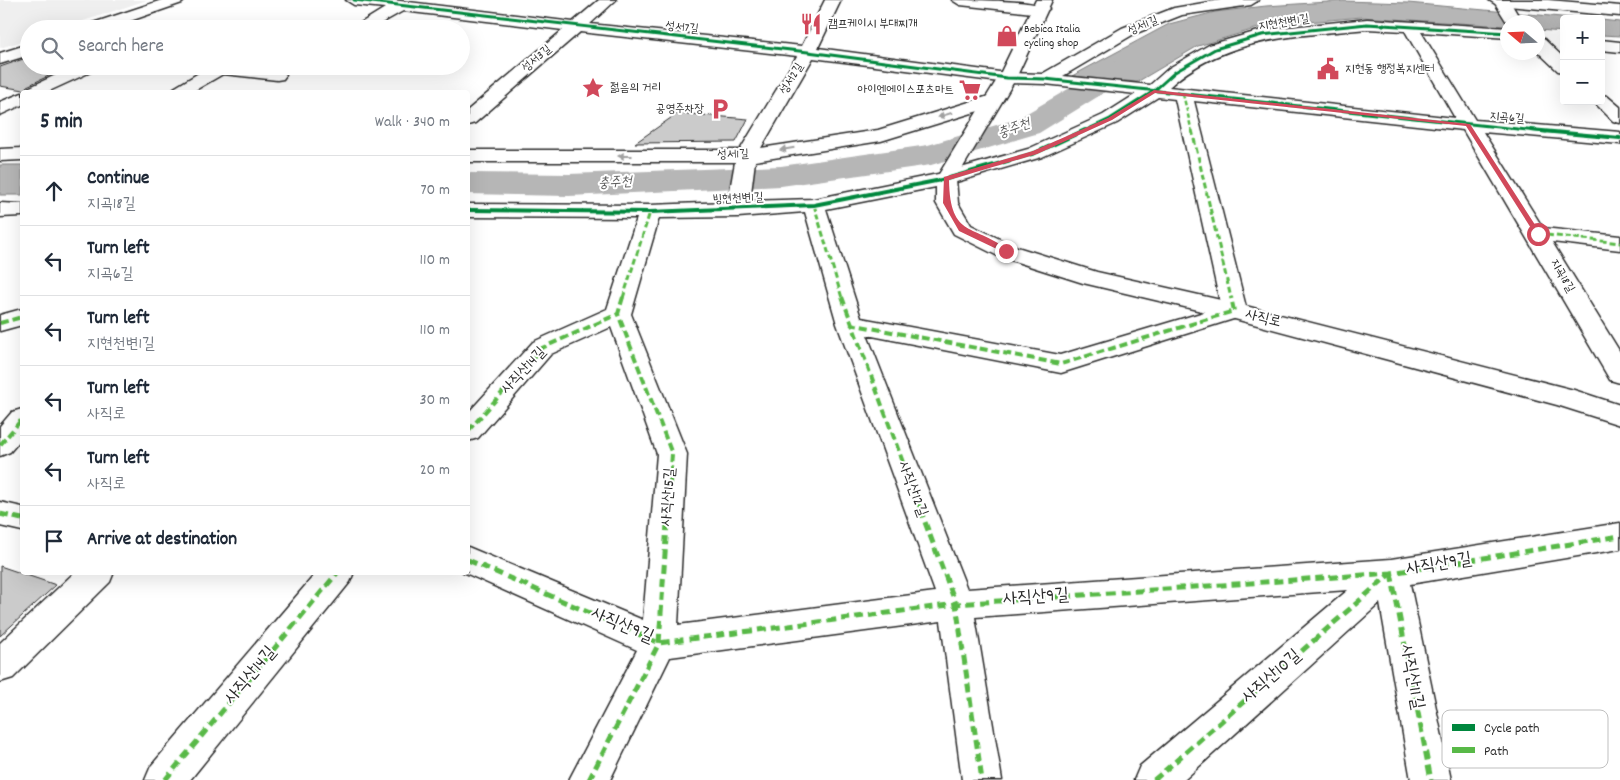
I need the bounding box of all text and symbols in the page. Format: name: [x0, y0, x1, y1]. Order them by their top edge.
restaurant icon: 캠프케이시 부대찌개: [798, 11, 824, 37]
street label: 지현천변1길: [1258, 11, 1311, 35]
street label: 성서1길: [1125, 12, 1161, 40]
north arrow: [1500, 15, 1545, 60]
map controls: [1560, 15, 1605, 105]
button: +: [1560, 15, 1605, 60]
place label: 캠프케이시 부대찌개: [828, 16, 918, 33]
street label: 성서7길: [664, 18, 700, 38]
search box: [20, 20, 470, 75]
place label: Bebica Italia cycling shop: [1024, 21, 1080, 52]
shop icon: Bebica Italia cycling shop: [994, 23, 1020, 49]
icon: search: [38, 34, 66, 62]
text: Search here: [78, 34, 164, 61]
street label: 성서3길: [518, 41, 556, 77]
public building icon: 지현동 행정복지센터: [1315, 56, 1341, 82]
street label: 성서2길: [776, 60, 808, 98]
button: −: [1560, 60, 1605, 105]
place label: 지현동 행정복지센터: [1345, 61, 1435, 78]
place icon: 젊음의 거리: [580, 75, 606, 101]
supermarket icon: 아이엔에이스포츠마트: [957, 77, 983, 103]
place label: 젊음의 거리: [610, 80, 661, 97]
place label: 아이엔에이스포츠마트: [857, 82, 954, 99]
parking icon: 공영주차장: [707, 96, 733, 122]
place label: 공영주차장: [656, 101, 704, 118]
text: 5 min: [40, 108, 83, 138]
street label: 지곡6길: [1489, 108, 1525, 128]
text: Walk · 340 m: [375, 111, 450, 134]
one-way arrow: [938, 112, 953, 119]
water label: 충주천: [995, 113, 1035, 144]
street label: 성서1길: [717, 146, 749, 164]
one-way arrow: [778, 146, 794, 154]
one-way arrow: [617, 152, 633, 160]
text: Continue: [87, 166, 149, 193]
water label: 충주천: [598, 172, 634, 194]
icon: ahead: [40, 177, 68, 205]
text: 70 m: [420, 179, 450, 202]
street label: 빙현천변1길: [712, 189, 764, 209]
text: 지곡18길: [87, 193, 136, 216]
route start: [1527, 223, 1550, 246]
text: Turn left: [87, 236, 150, 263]
route end: [995, 240, 1018, 263]
icon: left: [40, 247, 68, 275]
text: 110 m: [420, 249, 450, 272]
street label: 지곡18길: [1546, 256, 1579, 296]
text: 지곡6길: [87, 263, 133, 286]
street label: 사직로: [1243, 304, 1283, 334]
text: Turn left: [87, 306, 150, 333]
icon: left: [40, 317, 68, 345]
text: 110 m: [420, 319, 450, 342]
text: 지현천변1길: [87, 333, 155, 356]
street label: 사직산14길: [496, 342, 552, 400]
text: Turn left: [87, 376, 150, 403]
icon: left: [40, 387, 68, 415]
text: 30 m: [420, 389, 450, 412]
text: 사직로: [87, 403, 126, 426]
text: Turn left: [87, 446, 150, 473]
icon: left: [40, 457, 68, 485]
street label: 사직산12길: [891, 458, 933, 520]
text: 20 m: [420, 459, 450, 482]
street label: 사직산15길: [656, 467, 682, 527]
text: 사직로: [87, 473, 126, 496]
icon: arrive: [40, 527, 68, 555]
text: Arrive at destination: [87, 527, 237, 554]
street label: 사직산9길: [1404, 547, 1474, 583]
street label: 사직산9길: [1002, 583, 1070, 613]
street label: 사직산9길: [587, 602, 658, 651]
street label: 사직산14길: [219, 641, 283, 711]
street label: 사직산11길: [1392, 642, 1430, 712]
street label: 사직산10길: [1237, 644, 1308, 710]
legend: [1442, 710, 1608, 768]
text: Cycle path: [1484, 719, 1540, 739]
text: Path: [1484, 742, 1509, 762]

